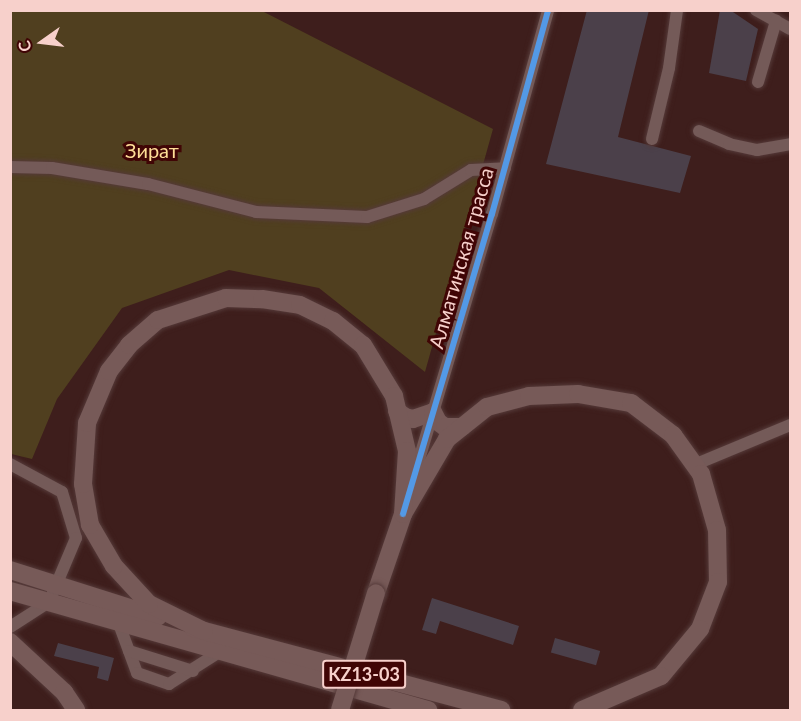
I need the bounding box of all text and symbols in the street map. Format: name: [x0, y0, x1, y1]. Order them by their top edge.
north arrow: [12, 12, 72, 72]
text: С: [14, 39, 35, 54]
park label: Зират: [125, 138, 179, 162]
street label: Алматинская трасса: [424, 165, 498, 351]
road number: KZ13-03: [322, 659, 406, 689]

